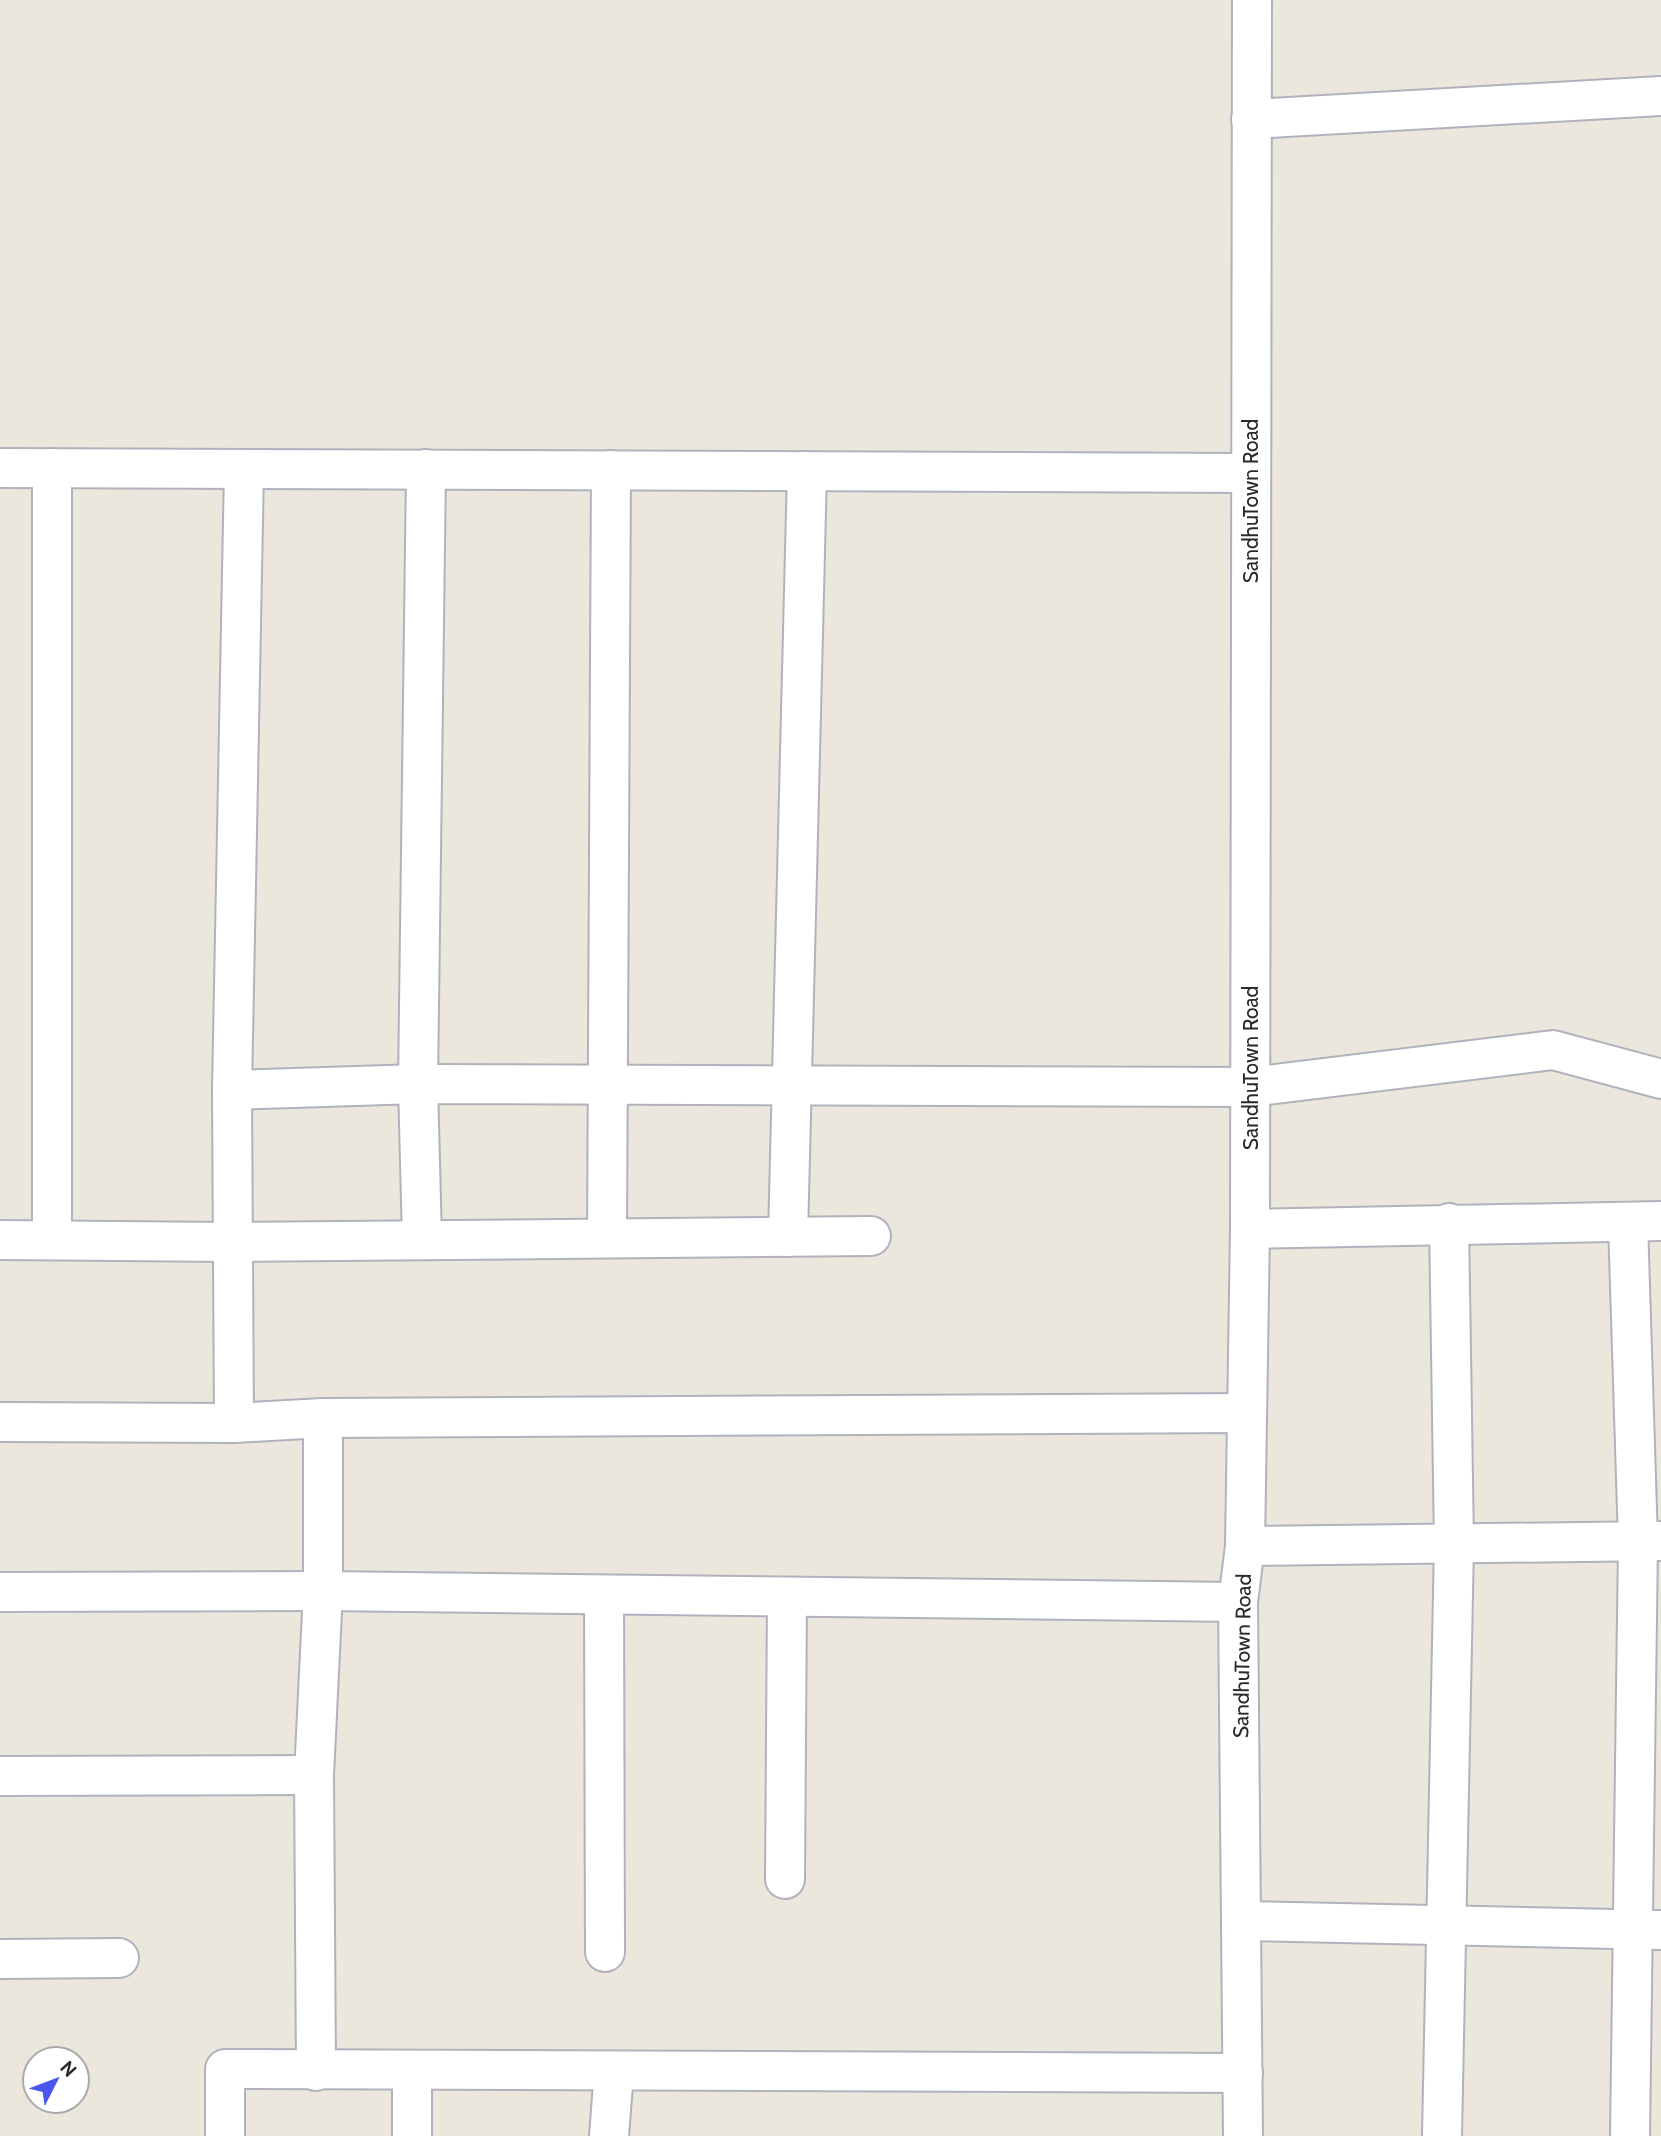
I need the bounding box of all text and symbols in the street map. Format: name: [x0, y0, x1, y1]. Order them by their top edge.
street label: SandhuTown Road: [1238, 419, 1263, 583]
street label: SandhuTown Road: [1238, 986, 1263, 1150]
street label: SandhuTown Road: [1228, 1574, 1256, 1738]
north arrow: [21, 2045, 91, 2115]
text: N: [55, 2056, 81, 2082]

